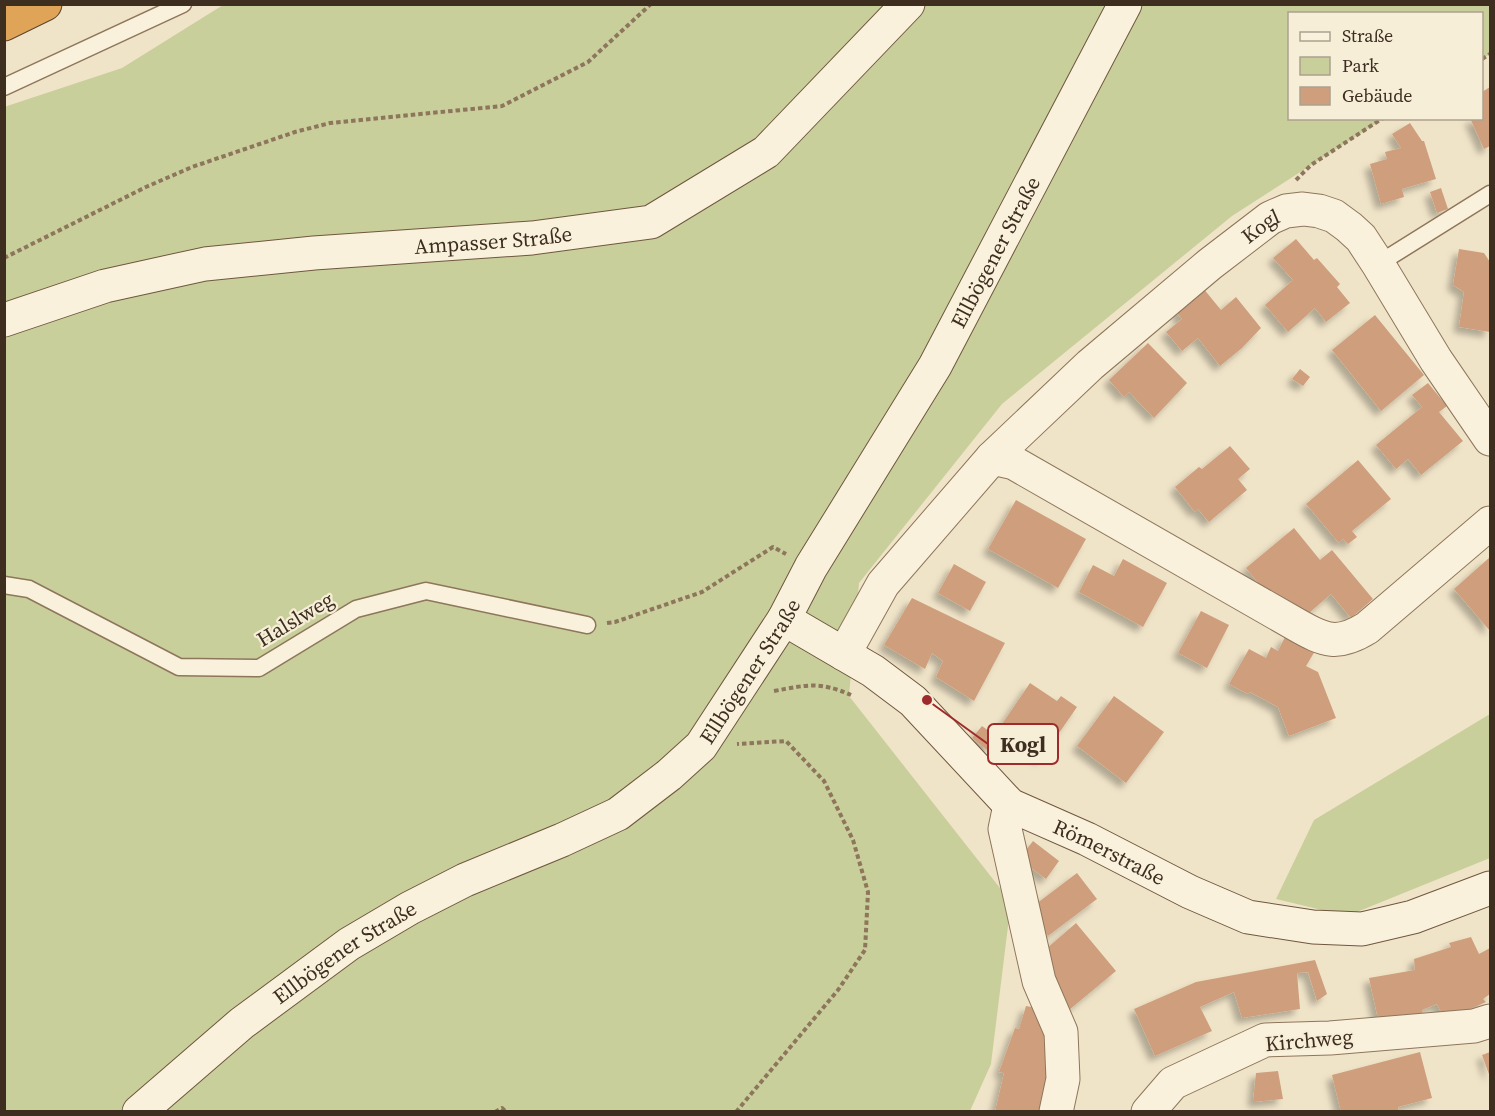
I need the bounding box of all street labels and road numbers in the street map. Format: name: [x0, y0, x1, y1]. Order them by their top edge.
street label: Ellbögener Straße: [943, 171, 1047, 333]
street label: Kogl: [1235, 201, 1284, 250]
street label: Ampasser Straße: [413, 218, 574, 261]
street label: Halslweg: [251, 585, 339, 653]
street label: Ellbögener Straße: [692, 593, 807, 749]
street label: Römerstraße: [1049, 811, 1170, 891]
street label: Ellbögener Straße: [267, 893, 421, 1010]
street label: Kirchweg: [1264, 1022, 1354, 1058]

